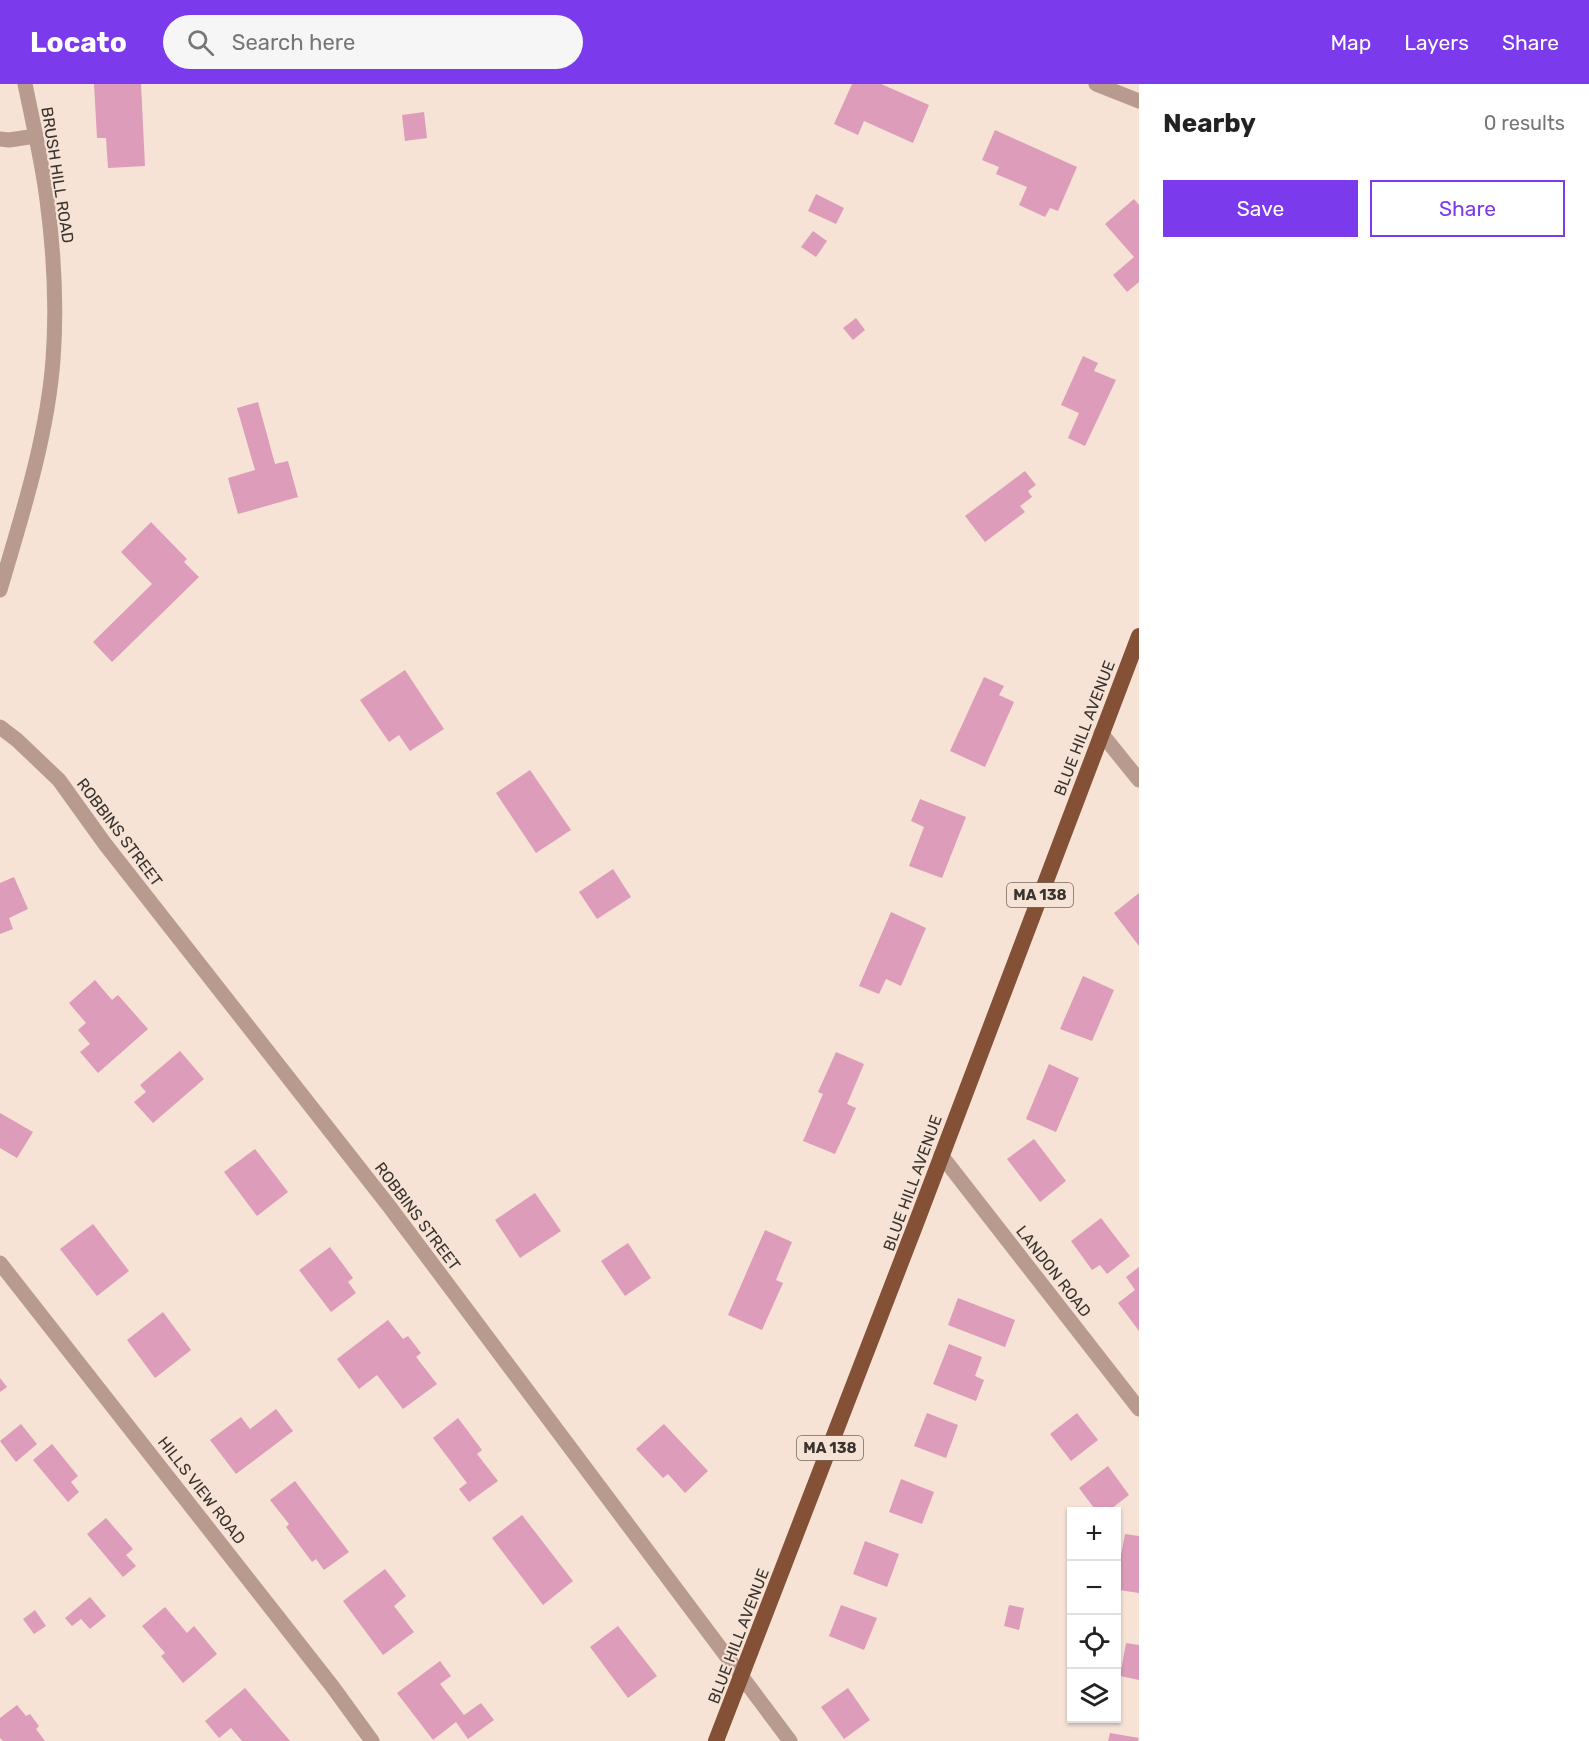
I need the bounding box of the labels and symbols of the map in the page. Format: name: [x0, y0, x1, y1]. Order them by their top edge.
street label: BRUSH HILL ROAD: [37, 106, 78, 245]
street label: BLUE HILL AVENUE: [1050, 658, 1119, 798]
street label: ROBBINS STREET: [73, 775, 166, 890]
road number: MA 138: [1007, 883, 1073, 907]
street label: BLUE HILL AVENUE: [879, 1113, 946, 1254]
street label: ROBBINS STREET: [371, 1159, 464, 1274]
street label: LANDON ROAD: [1012, 1222, 1095, 1321]
street label: HILLS VIEW ROAD: [154, 1433, 249, 1548]
road number: MA 138: [797, 1436, 863, 1460]
street label: BLUE HILL AVENUE: [704, 1566, 773, 1706]

